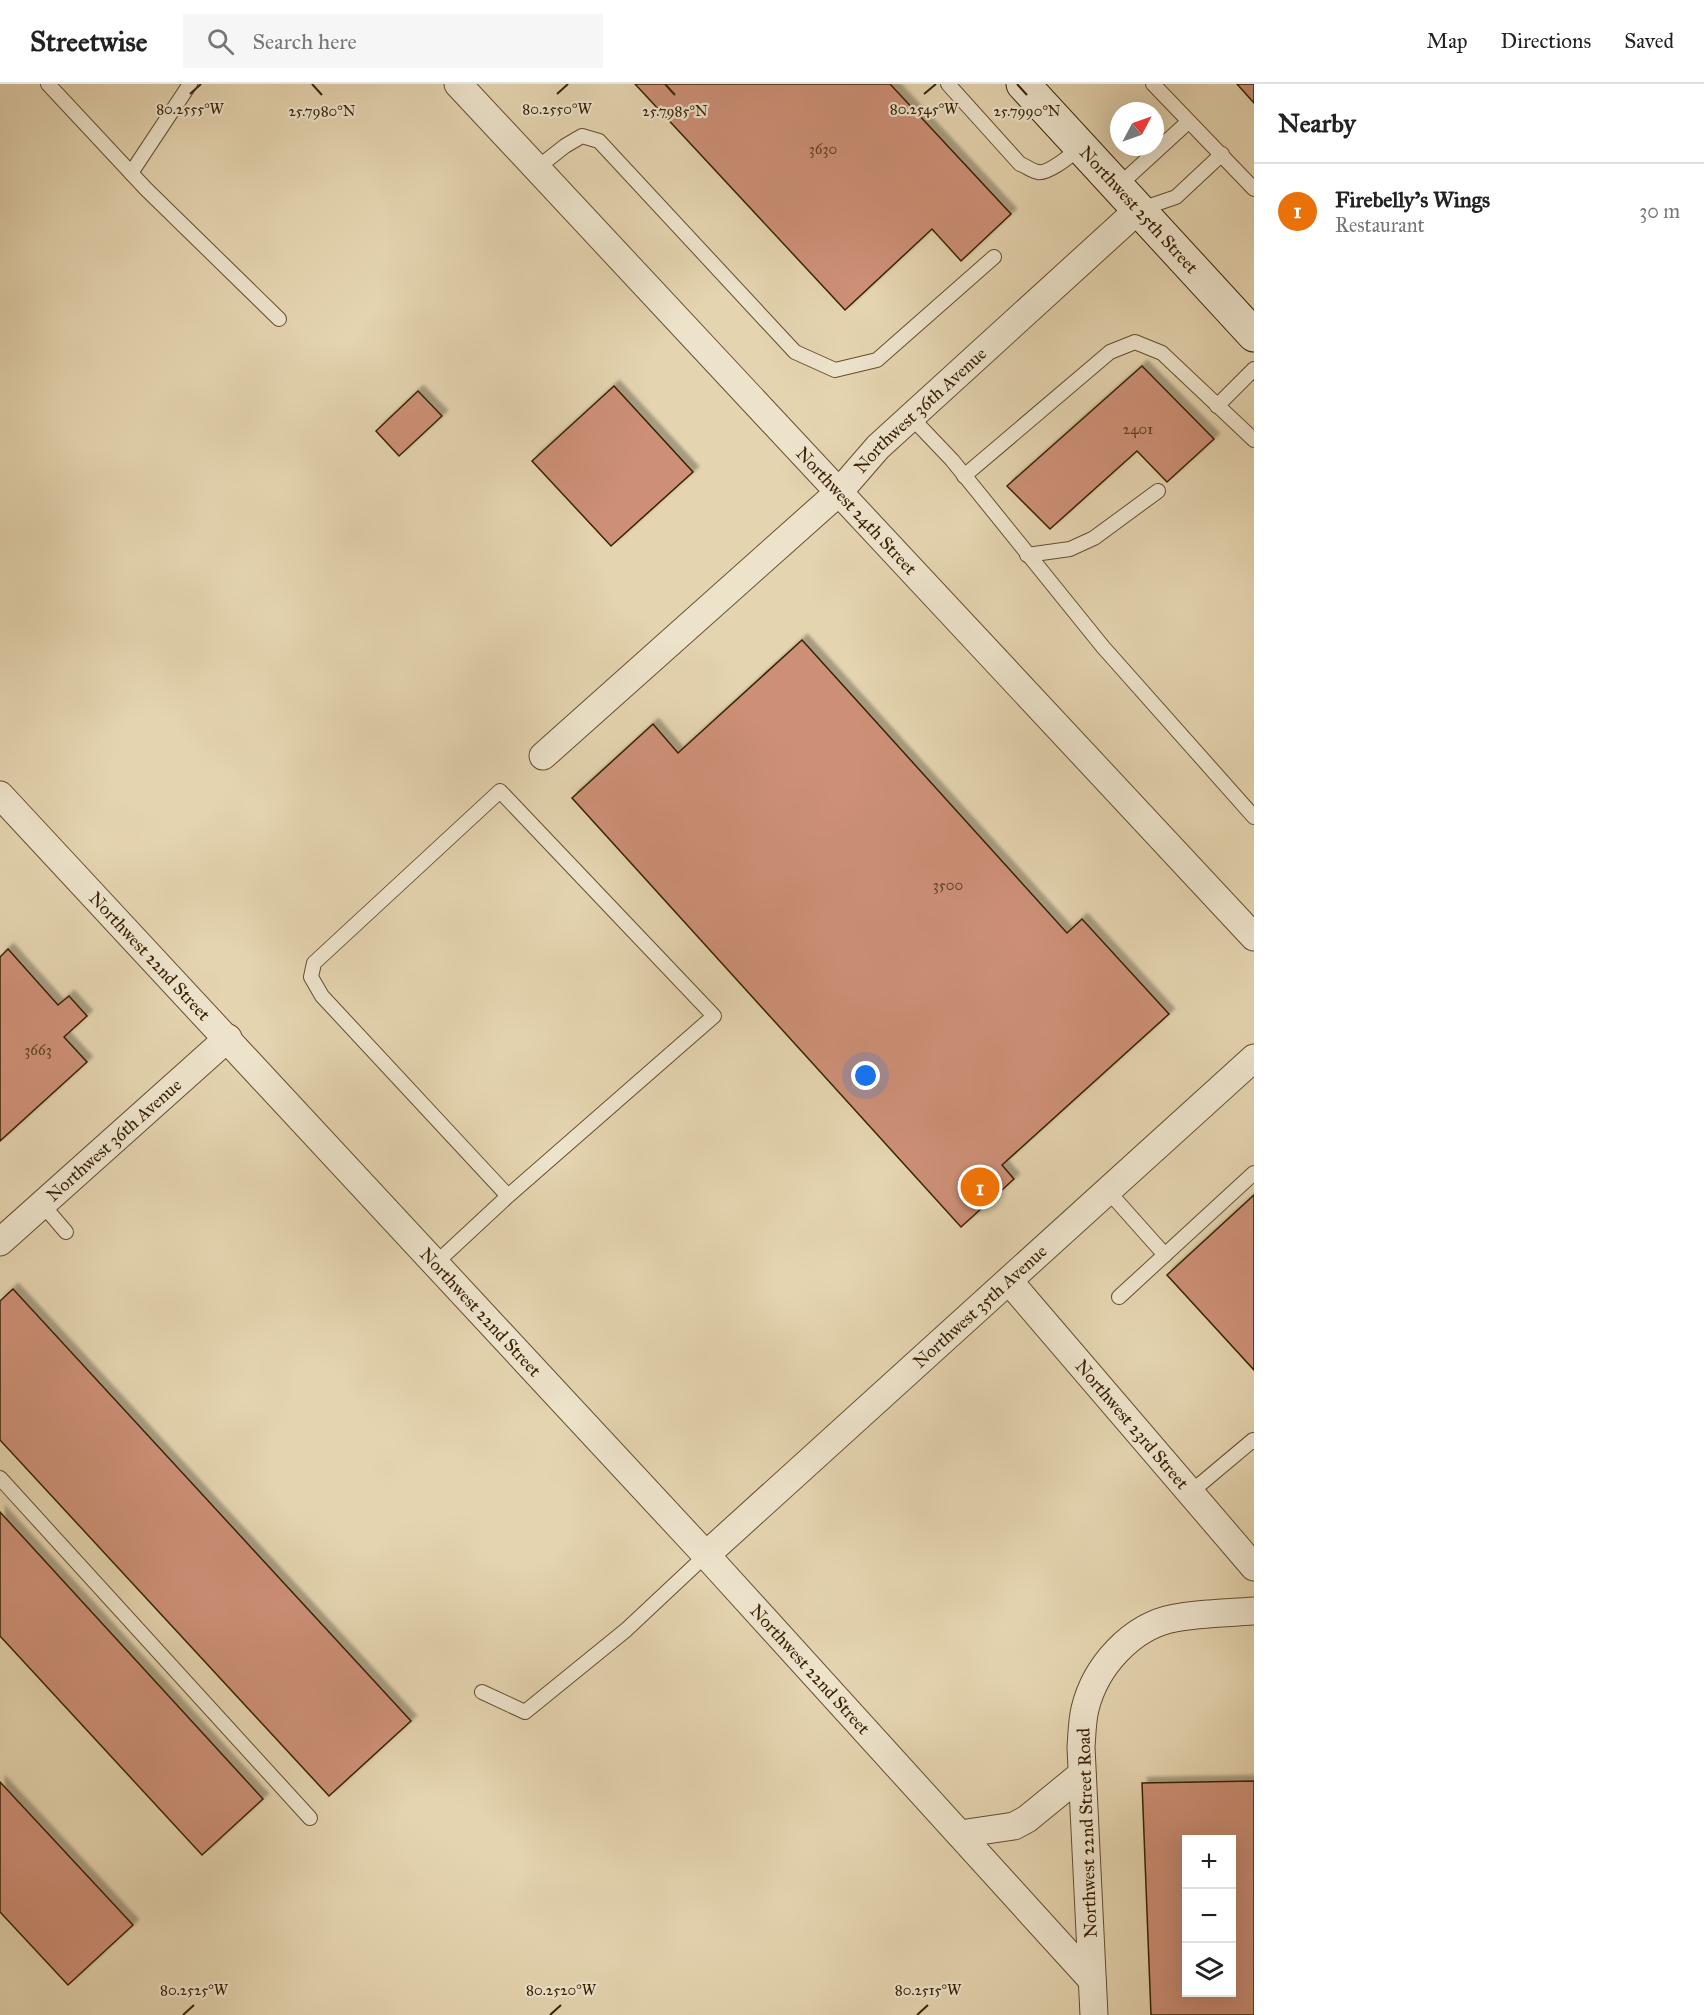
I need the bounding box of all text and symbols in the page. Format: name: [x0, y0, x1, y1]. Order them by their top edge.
search box: [183, 14, 603, 68]
text: Streetwise: [30, 24, 147, 59]
icon: search: [204, 25, 237, 58]
text: Search here: [252, 28, 357, 55]
text: Map: [1427, 28, 1468, 54]
text: Directions: [1501, 28, 1591, 54]
text: Saved: [1624, 28, 1674, 54]
text: 80.2555°W: [156, 100, 225, 118]
text: 80.2550°W: [522, 100, 592, 118]
text: 80.2545°W: [890, 100, 959, 118]
text: 25.7980°N: [288, 102, 356, 120]
text: 25.7985°N: [642, 102, 708, 120]
text: 25.7990°N: [993, 102, 1061, 120]
north arrow: [1110, 102, 1164, 156]
text: Nearby: [1278, 107, 1356, 139]
house number: 3630: [809, 140, 837, 158]
street label: Northwest 25th Street: [1075, 142, 1203, 279]
text: Firebelly’s Wings: [1335, 186, 1490, 213]
text: 1: [1294, 199, 1301, 223]
text: 30 m: [1639, 199, 1680, 223]
text: Restaurant: [1335, 213, 1425, 237]
street label: Northwest 36th Avenue: [849, 343, 991, 478]
house number: 2401: [1123, 420, 1153, 438]
street label: Northwest 24th Street: [791, 442, 922, 580]
house number: 3500: [933, 876, 963, 894]
street label: Northwest 22nd Street: [84, 887, 215, 1026]
house number: 3663: [24, 1041, 52, 1059]
your location: [851, 1061, 880, 1090]
street label: Northwest 36th Avenue: [42, 1074, 186, 1206]
pin: 1: [960, 1164, 1000, 1210]
street label: Northwest 35th Avenue: [909, 1240, 1052, 1373]
street label: Northwest 22nd Street: [415, 1243, 546, 1382]
street label: Northwest 23rd Street: [1070, 1355, 1194, 1494]
street label: Northwest 22nd Street: [745, 1600, 875, 1740]
street label: Northwest 22nd Street Road: [1072, 1728, 1102, 1938]
map controls: [1182, 1835, 1236, 1997]
button: +: [1182, 1835, 1236, 1889]
button: −: [1182, 1889, 1236, 1943]
button: layers: [1182, 1943, 1236, 1997]
text: 80.2525°W: [160, 1981, 229, 1999]
text: 80.2520°W: [526, 1981, 597, 1999]
text: 80.2515°W: [895, 1981, 962, 1999]

